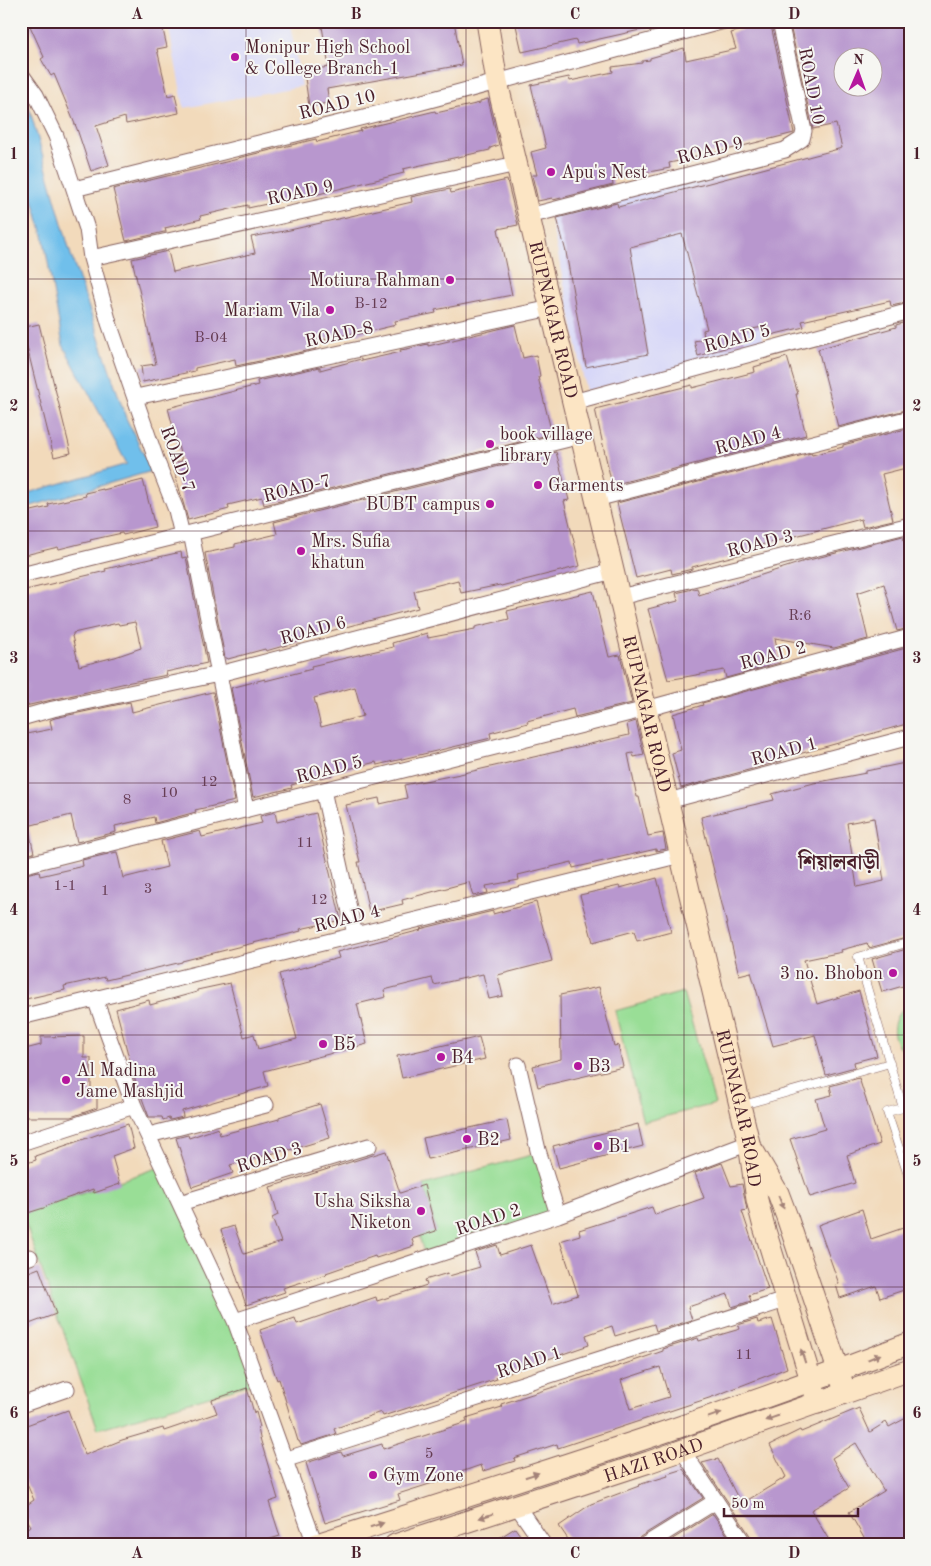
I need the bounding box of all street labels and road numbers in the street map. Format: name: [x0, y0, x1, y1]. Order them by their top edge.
street label: ROAD 10: [795, 46, 827, 126]
street label: ROAD 10: [297, 87, 377, 123]
street label: ROAD 9: [675, 134, 745, 168]
street label: ROAD 9: [265, 177, 335, 209]
street label: RUPNAGAR ROAD: [525, 239, 580, 400]
street label: ROAD-8: [303, 319, 375, 351]
street label: ROAD 5: [702, 322, 772, 356]
street label: ROAD-7: [157, 424, 197, 495]
street label: ROAD 4: [713, 424, 783, 458]
street label: ROAD-7: [261, 472, 333, 506]
street label: ROAD 3: [725, 527, 795, 561]
street label: ROAD 6: [278, 614, 348, 648]
street label: RUPNAGAR ROAD: [619, 633, 673, 794]
street label: ROAD 2: [738, 639, 808, 673]
street label: ROAD 1: [749, 735, 819, 769]
street label: ROAD 5: [294, 753, 364, 787]
street label: ROAD 4: [312, 902, 382, 936]
street label: RUPNAGAR ROAD: [712, 1027, 763, 1188]
street label: ROAD 3: [234, 1139, 304, 1176]
street label: ROAD 2: [453, 1201, 523, 1239]
street label: ROAD 1: [494, 1344, 564, 1382]
street label: HAZI ROAD: [602, 1436, 706, 1486]

